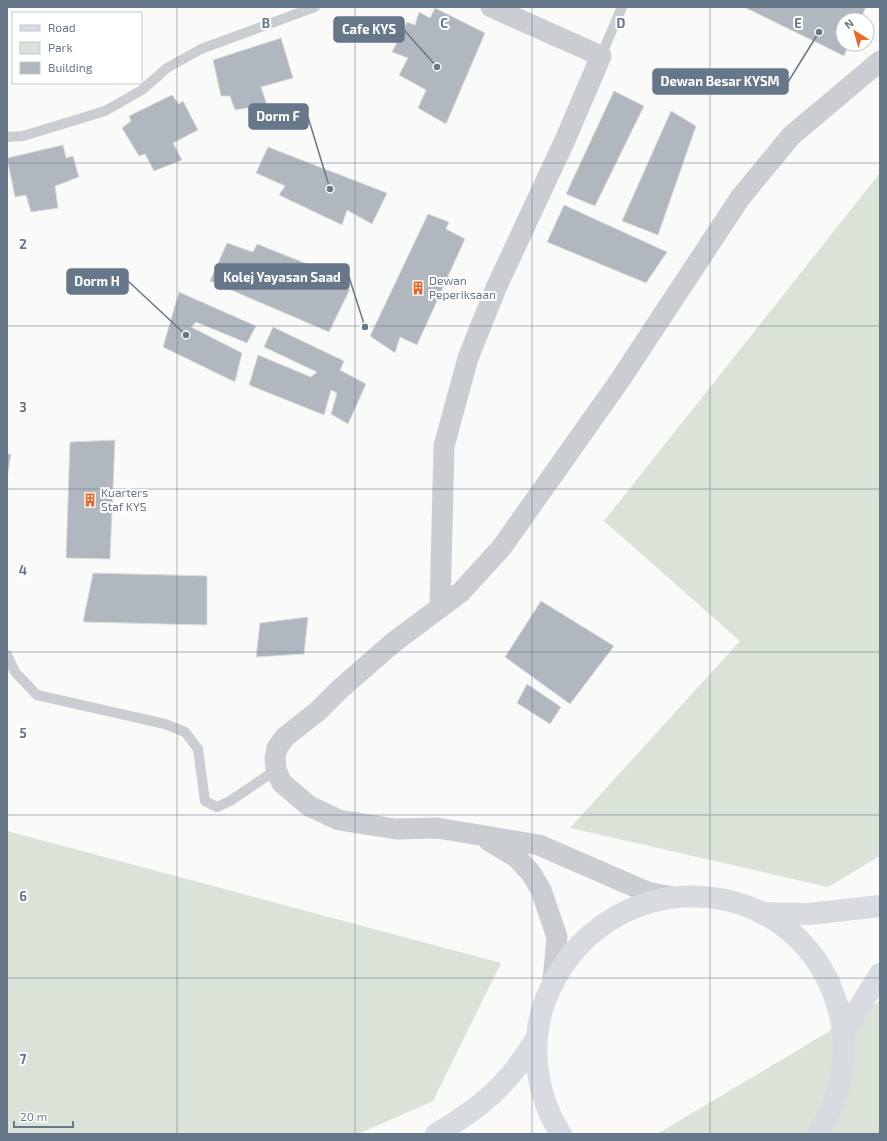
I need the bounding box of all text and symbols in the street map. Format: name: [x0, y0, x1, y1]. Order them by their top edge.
legend: [12, 12, 142, 84]
north arrow: [835, 12, 875, 52]
text: B: [262, 15, 270, 31]
text: C: [440, 15, 448, 31]
text: D: [617, 15, 626, 31]
text: E: [794, 15, 802, 31]
text: N: [842, 16, 856, 31]
callout: Cafe KYS: [334, 17, 404, 42]
text: Road: [48, 20, 76, 34]
text: Cafe KYS: [342, 21, 396, 37]
text: Park: [48, 40, 73, 54]
text: Building: [48, 60, 93, 74]
callout: Dewan Besar KYSM: [653, 69, 788, 94]
text: Dewan Besar KYSM: [661, 73, 780, 89]
callout: Dorm F: [249, 104, 308, 129]
text: Dorm F: [256, 108, 300, 124]
text: 2: [19, 236, 27, 252]
callout: Kolej Yayasan Saad: [215, 264, 349, 289]
callout: Dorm H: [67, 269, 128, 294]
text: Kolej Yayasan Saad: [223, 269, 341, 285]
text: Dorm H: [74, 273, 120, 289]
place label: Dewan Peperiksaan: [429, 273, 496, 301]
building icon: Dewan Peperiksaan: [410, 280, 426, 296]
text: 3: [19, 399, 27, 415]
place label: Kuarters Staf KYS: [101, 485, 148, 513]
building icon: Kuarters Staf KYS: [82, 492, 98, 508]
text: 4: [19, 562, 27, 578]
text: 5: [19, 725, 27, 741]
text: 6: [19, 888, 27, 904]
text: 7: [20, 1051, 27, 1067]
scale bar: [14, 1103, 73, 1129]
text: 20 m: [20, 1109, 47, 1123]

